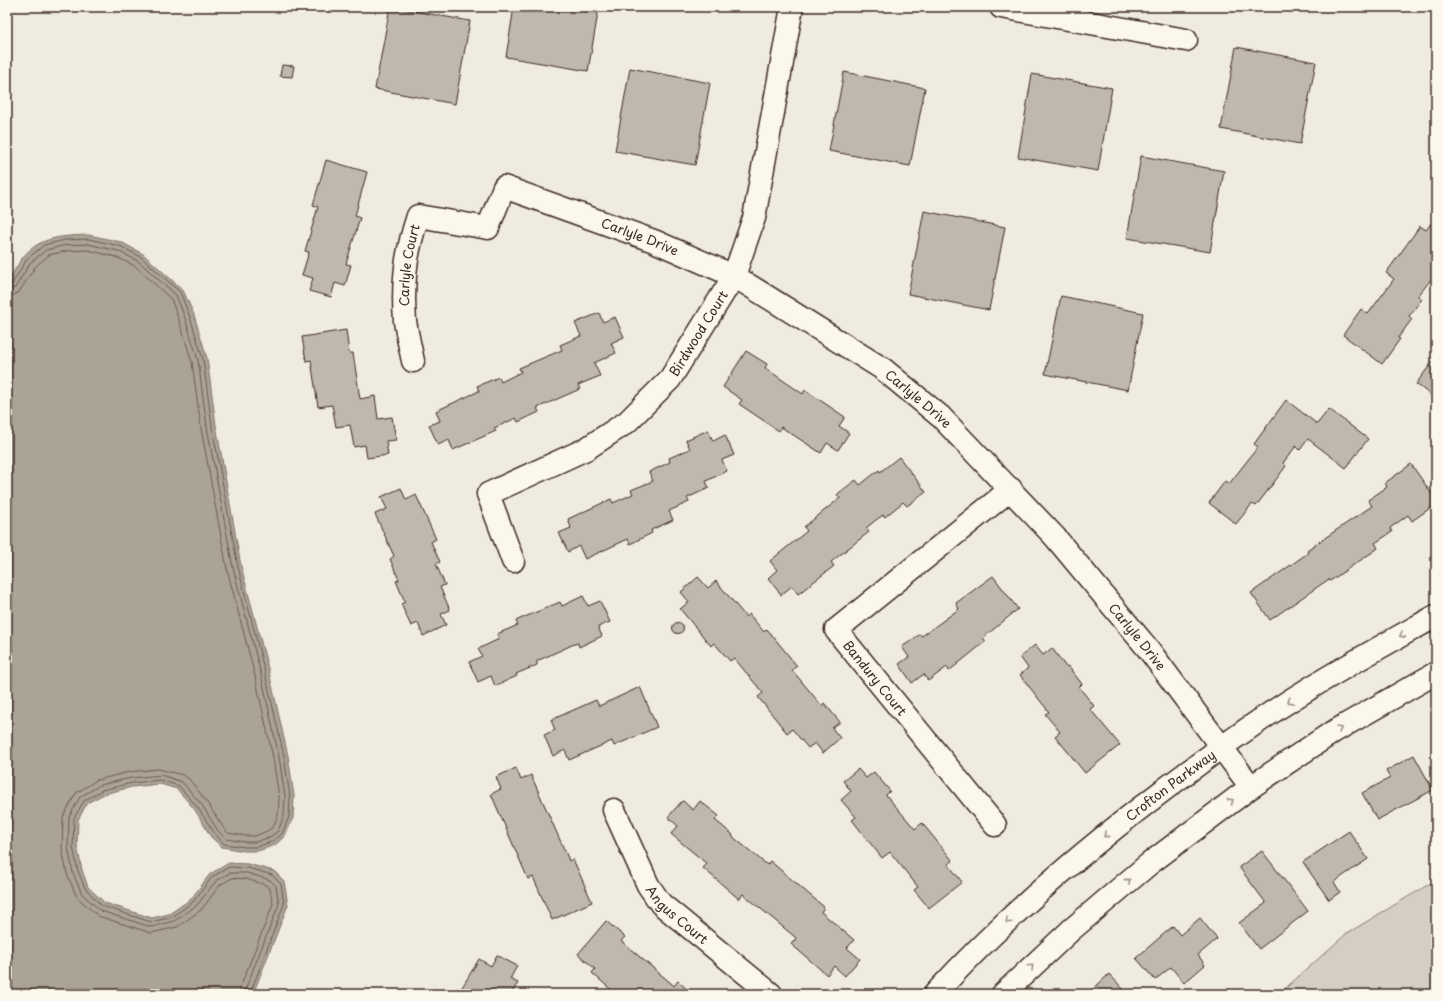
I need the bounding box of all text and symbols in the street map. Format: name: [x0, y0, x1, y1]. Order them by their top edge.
street label: Carlyle Drive: [599, 213, 682, 260]
street label: Carlyle Court: [394, 222, 424, 306]
street label: Birdwood Court: [664, 287, 732, 380]
street label: Carlyle Drive: [881, 365, 956, 432]
street label: Carlyle Drive: [1105, 599, 1171, 674]
one-way arrow: [1399, 630, 1406, 637]
street label: Bandury Court: [839, 636, 912, 719]
one-way arrow: [1287, 696, 1294, 704]
one-way arrow: [1335, 726, 1342, 733]
street label: Crofton Parkway: [1121, 745, 1219, 825]
one-way arrow: [1227, 799, 1234, 806]
one-way arrow: [1103, 831, 1111, 838]
one-way arrow: [1124, 879, 1131, 886]
street label: Angus Court: [642, 881, 713, 948]
one-way arrow: [1005, 916, 1013, 924]
one-way arrow: [1026, 965, 1034, 972]

